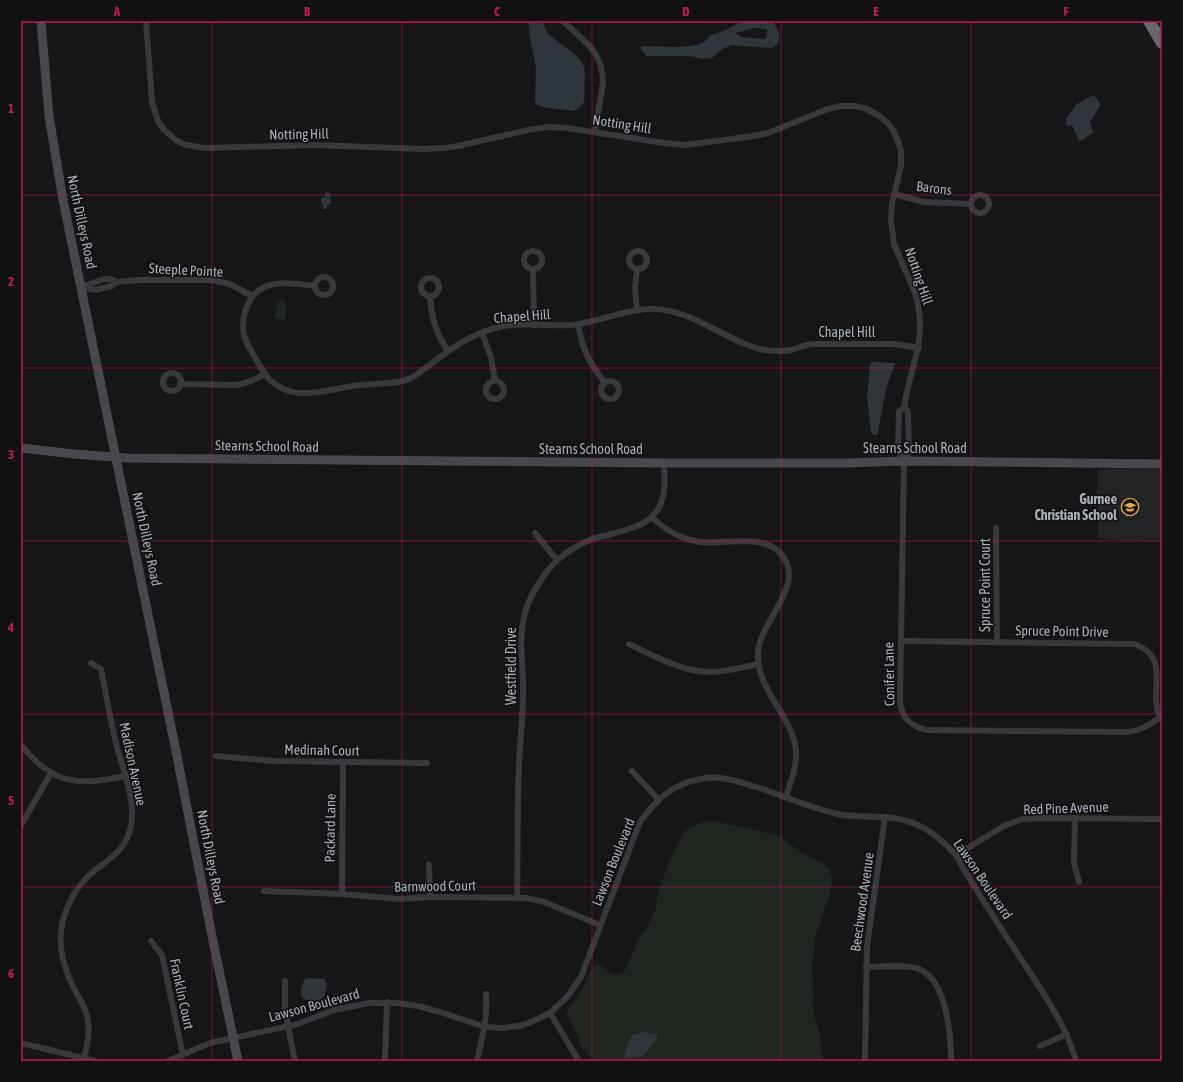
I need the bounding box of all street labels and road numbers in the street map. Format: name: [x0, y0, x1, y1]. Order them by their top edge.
street label: Notting Hill: [591, 111, 653, 137]
street label: Notting Hill: [269, 125, 329, 143]
street label: North Dilleys Road: [64, 174, 100, 270]
street label: Barons: [915, 178, 953, 198]
street label: Notting Hill: [902, 245, 936, 307]
street label: Steeple Pointe: [148, 260, 224, 280]
street label: Chapel Hill: [493, 306, 551, 326]
street label: Chapel Hill: [819, 324, 876, 340]
street label: Stearns School Road: [215, 437, 319, 455]
street label: Stearns School Road: [863, 440, 967, 456]
street label: Stearns School Road: [539, 441, 643, 457]
street label: North Dilleys Road: [129, 491, 165, 587]
street label: Spruce Point Court: [977, 538, 993, 632]
street label: Spruce Point Drive: [1015, 622, 1109, 640]
street label: Westfield Drive: [503, 627, 519, 705]
street label: Conifer Lane: [880, 642, 898, 706]
street label: Madison Avenue: [116, 721, 150, 807]
street label: Medinah Court: [284, 741, 360, 759]
street label: Packard Lane: [321, 794, 339, 862]
street label: Red Pine Avenue: [1023, 799, 1109, 817]
street label: North Dilleys Road: [194, 809, 228, 905]
street label: Lawson Boulevard: [588, 816, 638, 908]
street label: Lawson Boulevard: [950, 836, 1016, 922]
street label: Beechwood Avenue: [847, 851, 877, 953]
street label: Barnwood Court: [394, 877, 476, 895]
street label: Franklin Court: [167, 957, 197, 1031]
street label: Lawson Boulevard: [267, 985, 361, 1025]

